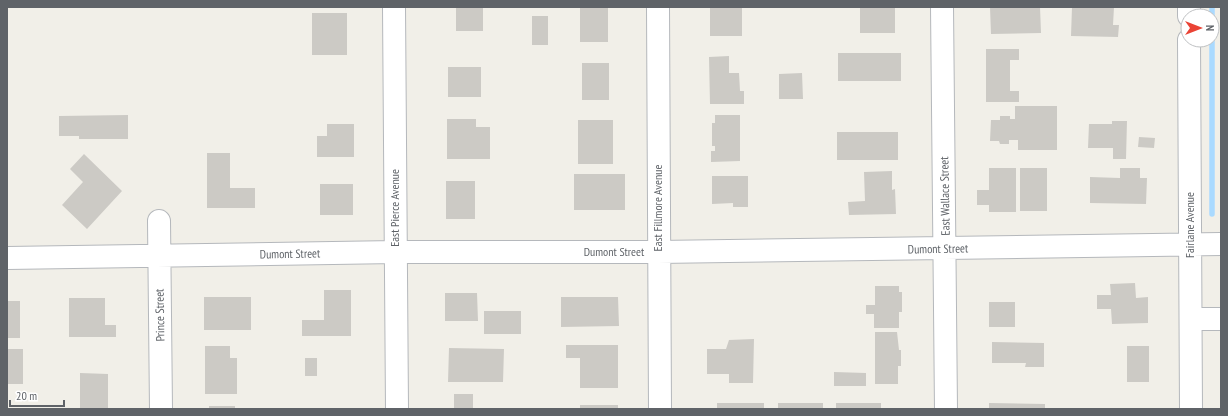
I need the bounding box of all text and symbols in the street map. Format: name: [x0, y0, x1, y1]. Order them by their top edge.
north arrow: [1180, 8, 1220, 48]
text: N: [1203, 25, 1217, 31]
street label: East Wallace Street: [936, 156, 953, 236]
street label: East Fillmore Avenue: [650, 165, 665, 251]
street label: East Pierce Avenue: [387, 169, 402, 247]
street label: Fairlane Avenue: [1182, 192, 1197, 258]
street label: Dumont Street: [908, 240, 969, 257]
street label: Dumont Street: [584, 244, 645, 259]
street label: Dumont Street: [260, 245, 321, 262]
street label: Prince Street: [152, 288, 167, 341]
scale bar: [10, 382, 64, 408]
text: 20 m: [16, 388, 37, 403]

